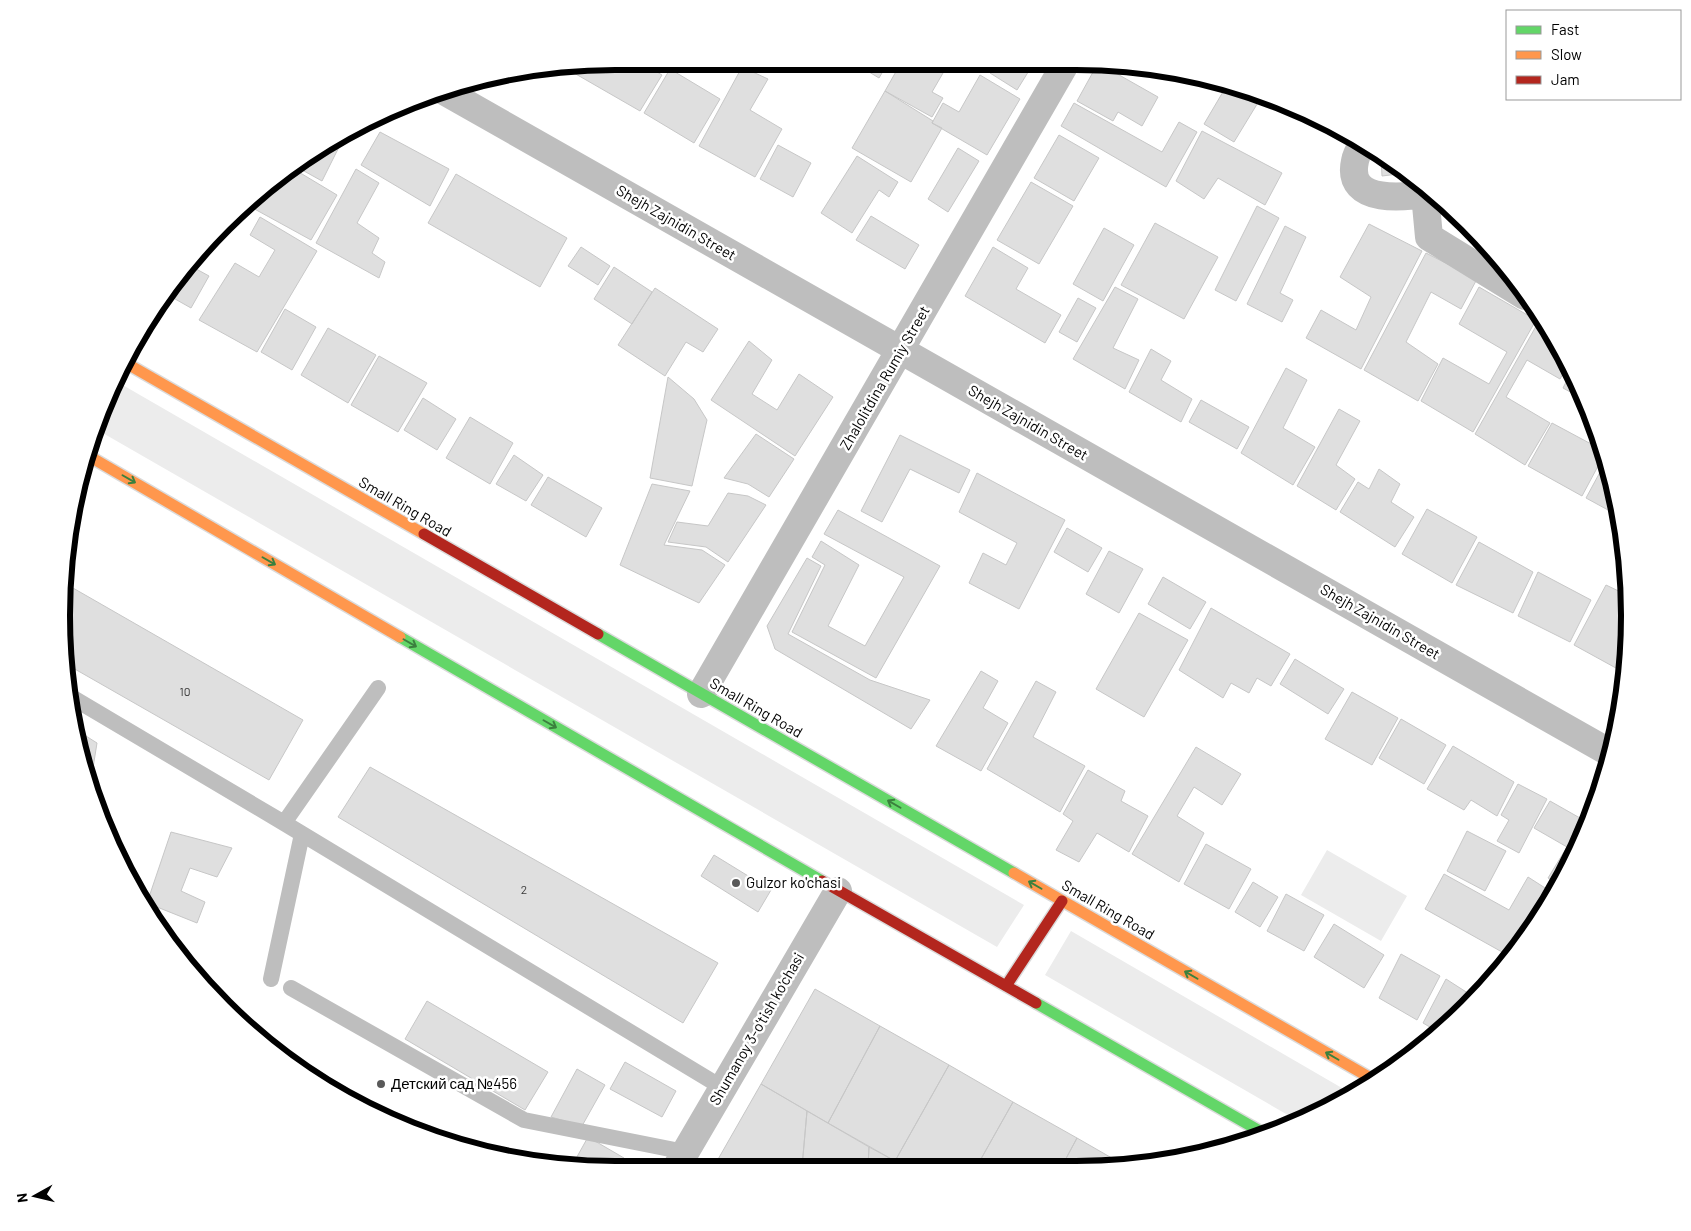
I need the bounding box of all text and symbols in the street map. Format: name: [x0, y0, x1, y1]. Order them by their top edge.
legend: [1506, 10, 1681, 100]
text: Fast: [1551, 20, 1579, 38]
text: Slow: [1551, 45, 1582, 63]
text: Jam: [1551, 70, 1580, 88]
street label: Shejh Zajnidin Street: [614, 181, 739, 264]
street label: Zhalolitdina Rumiy Street: [836, 302, 933, 453]
street label: Shejh Zajnidin Street: [966, 381, 1091, 464]
street label: Small Ring Road: [356, 472, 455, 540]
one-way arrow: [121, 475, 135, 485]
one-way arrow: [262, 556, 277, 566]
street label: Shejh Zajnidin Street: [1318, 580, 1443, 663]
one-way arrow: [402, 638, 416, 648]
street label: Small Ring Road: [707, 673, 806, 741]
house number: 10: [180, 684, 190, 698]
one-way arrow: [543, 720, 557, 730]
one-way arrow: [887, 799, 901, 809]
place label: Gulzor ko'chasi: [746, 873, 841, 891]
street label: Small Ring Road: [1059, 875, 1158, 943]
marker: Gulzor ko'chasi: [730, 877, 742, 889]
one-way arrow: [1028, 880, 1042, 890]
house number: 2: [521, 882, 527, 896]
street label: Shumanoy 3-o'tish ko'chasi: [705, 949, 807, 1108]
one-way arrow: [1183, 970, 1198, 980]
one-way arrow: [1324, 1051, 1339, 1061]
place label: Детский сад №456: [391, 1074, 517, 1092]
marker: Детский сад №456: [375, 1078, 387, 1090]
north arrow: [10, 1171, 60, 1221]
text: N: [13, 1192, 31, 1204]

